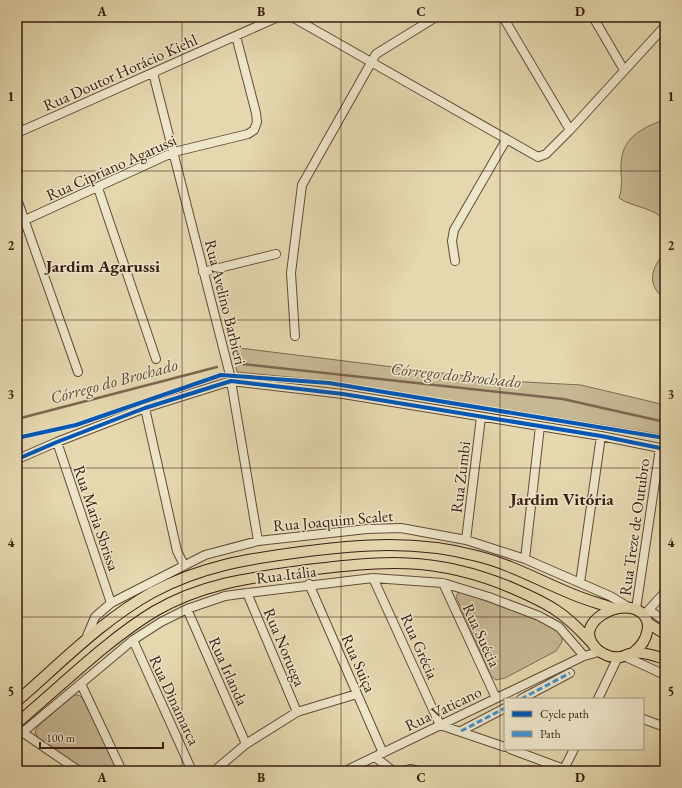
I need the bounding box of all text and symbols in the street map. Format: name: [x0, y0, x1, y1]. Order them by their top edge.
text: A: [96, 3, 107, 20]
text: B: [257, 3, 265, 20]
text: C: [416, 3, 426, 20]
text: D: [575, 3, 585, 20]
street label: Rua Doutor Horácio Kiehl: [40, 29, 201, 116]
text: 1: [8, 88, 15, 105]
text: 1: [668, 88, 675, 105]
street label: Rua Cipriano Agarussi: [43, 129, 180, 206]
text: 2: [8, 237, 15, 254]
street label: Rua Avelino Barbieri: [200, 237, 251, 367]
text: 2: [668, 237, 675, 254]
district label: Jardim Agarussi: [44, 255, 160, 277]
water label: Córrego do Brochado: [48, 353, 181, 409]
water label: Córrego do Brochado: [390, 357, 523, 393]
text: 3: [8, 386, 15, 403]
text: 3: [668, 386, 675, 403]
street label: Rua Zumbi: [446, 440, 475, 514]
street label: Rua Treze de Outubro: [614, 457, 655, 597]
street label: Rua Maria Sbrissa: [69, 463, 125, 574]
district label: Jardim Vitória: [508, 488, 614, 510]
street label: Rua Joaquim Scalet: [272, 505, 394, 536]
text: 4: [8, 534, 15, 551]
text: 4: [668, 534, 675, 551]
street label: Rua Itália: [255, 560, 318, 589]
street label: Rua Suécia: [458, 600, 506, 671]
street label: Rua Noruega: [259, 605, 311, 690]
street label: Rua Grécia: [396, 610, 443, 683]
street label: Rua Suiça: [336, 631, 381, 696]
street label: Rua Irlanda: [204, 633, 253, 710]
street label: Rua Dinamarca: [145, 652, 205, 749]
street label: Rua Vaticano: [401, 681, 485, 736]
text: 5: [8, 683, 14, 700]
text: 5: [668, 683, 674, 700]
legend: [504, 698, 644, 750]
text: Cycle path: [540, 706, 589, 722]
scale bar: [40, 724, 163, 750]
text: Path: [540, 726, 561, 742]
text: 100 m: [46, 730, 76, 746]
text: A: [96, 769, 107, 786]
text: B: [257, 769, 265, 786]
text: C: [416, 769, 426, 786]
text: D: [575, 769, 585, 786]

